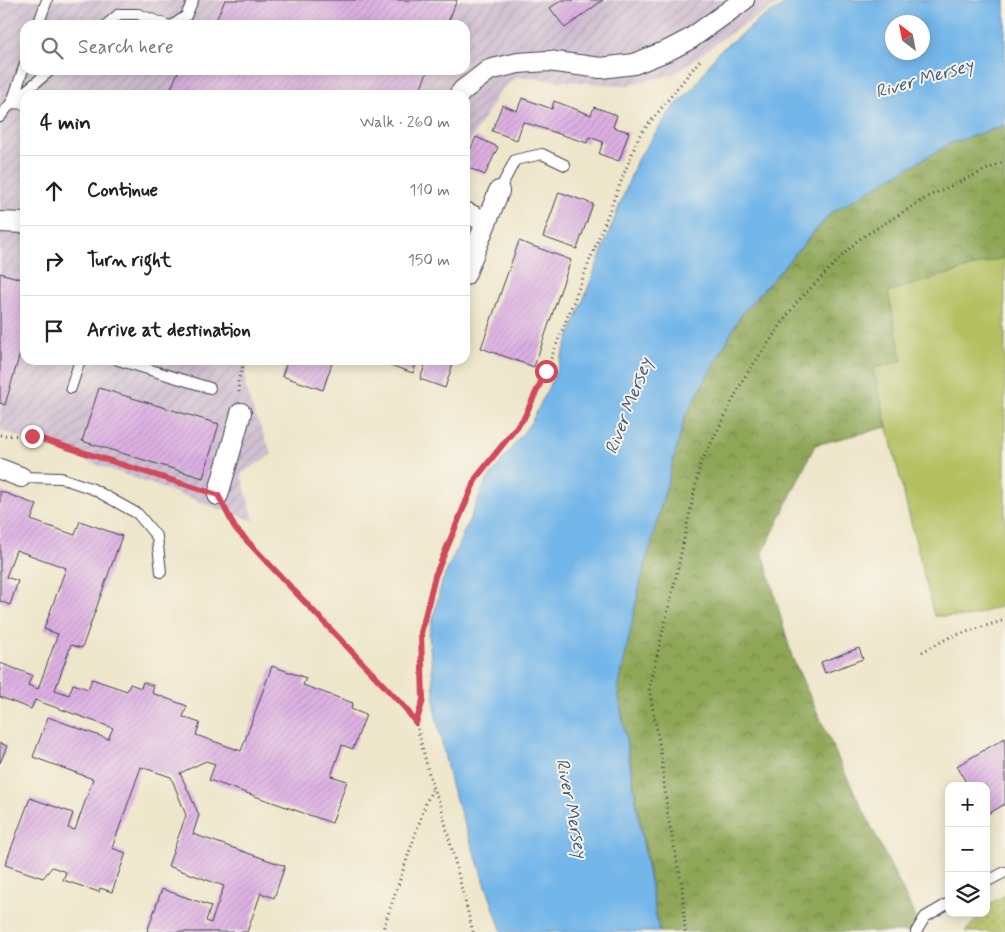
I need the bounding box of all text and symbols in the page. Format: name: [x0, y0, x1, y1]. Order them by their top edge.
north arrow: [885, 15, 930, 60]
search box: [20, 20, 470, 75]
icon: search: [38, 34, 66, 62]
text: Search here: [78, 35, 174, 60]
water label: River Mersey: [872, 53, 978, 104]
text: 4 min: [40, 109, 91, 137]
text: Walk · 260 m: [360, 112, 450, 133]
icon: ahead: [40, 177, 68, 205]
text: Continue: [87, 178, 158, 203]
text: 110 m: [409, 180, 450, 201]
icon: right: [40, 247, 68, 275]
text: Turn right: [87, 248, 171, 273]
text: 150 m: [408, 250, 450, 271]
icon: arrive: [40, 317, 68, 345]
text: Arrive at destination: [87, 318, 251, 343]
water label: River Mersey: [600, 354, 659, 458]
route start: [535, 360, 558, 383]
route end: [21, 425, 44, 448]
water label: River Mersey: [550, 756, 593, 861]
map controls: [945, 782, 990, 917]
button: +: [945, 782, 990, 827]
button: −: [945, 827, 990, 872]
button: layers: [945, 872, 990, 917]

